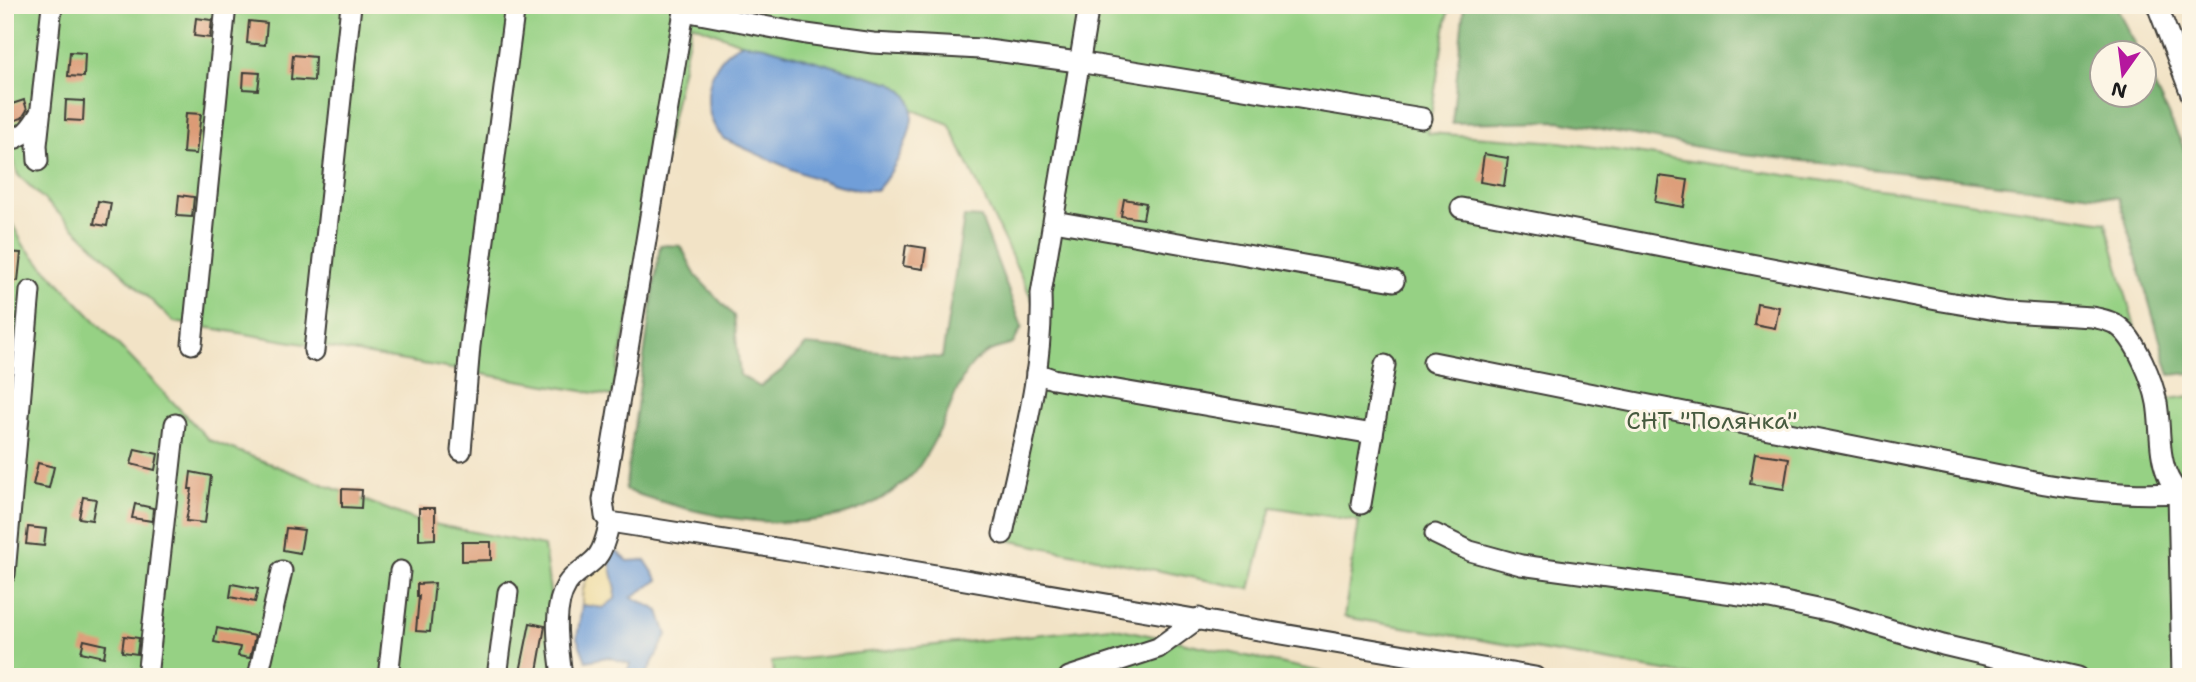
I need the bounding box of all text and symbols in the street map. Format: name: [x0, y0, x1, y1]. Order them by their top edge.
north arrow: [2088, 38, 2158, 108]
text: N: [2109, 76, 2129, 104]
park label: СНТ "Полянка": [1626, 405, 1798, 437]

